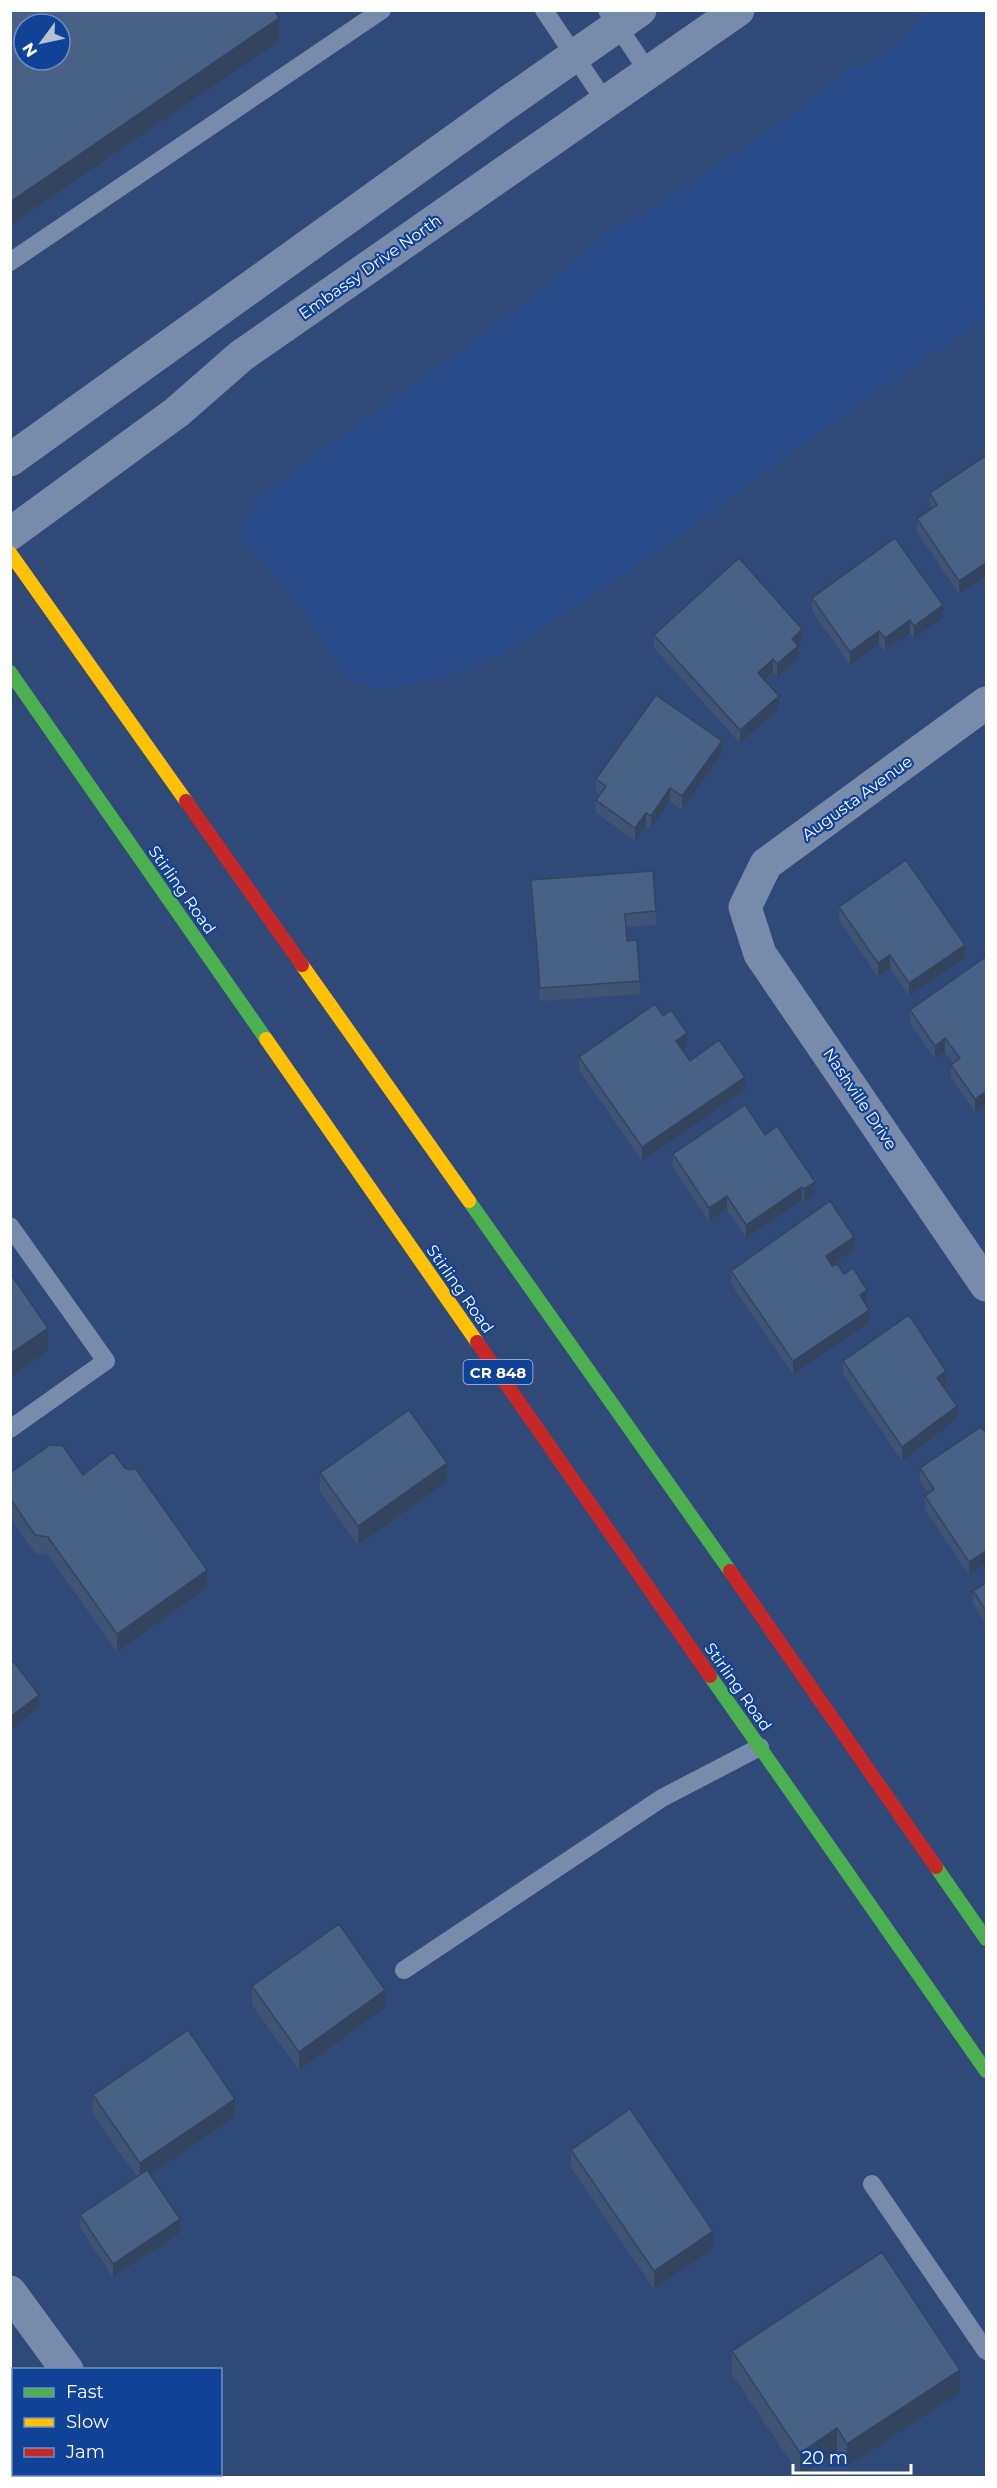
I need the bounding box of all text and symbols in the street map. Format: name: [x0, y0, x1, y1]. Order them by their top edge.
north arrow: [12, 12, 72, 72]
text: N: [18, 39, 41, 60]
street label: Embassy Drive North: [295, 211, 445, 323]
street label: Augusta Avenue: [798, 752, 916, 844]
street label: Stirling Road: [145, 842, 219, 938]
street label: Nashville Drive: [819, 1045, 901, 1153]
street label: Stirling Road: [423, 1241, 497, 1337]
road number: CR 848: [464, 1360, 532, 1384]
street label: Stirling Road: [701, 1639, 775, 1735]
legend: [12, 2368, 222, 2476]
text: Fast: [66, 2381, 104, 2403]
text: Slow: [66, 2411, 109, 2433]
scale bar: [793, 2437, 912, 2475]
text: Jam: [65, 2441, 105, 2463]
text: 20 m: [802, 2447, 848, 2469]

